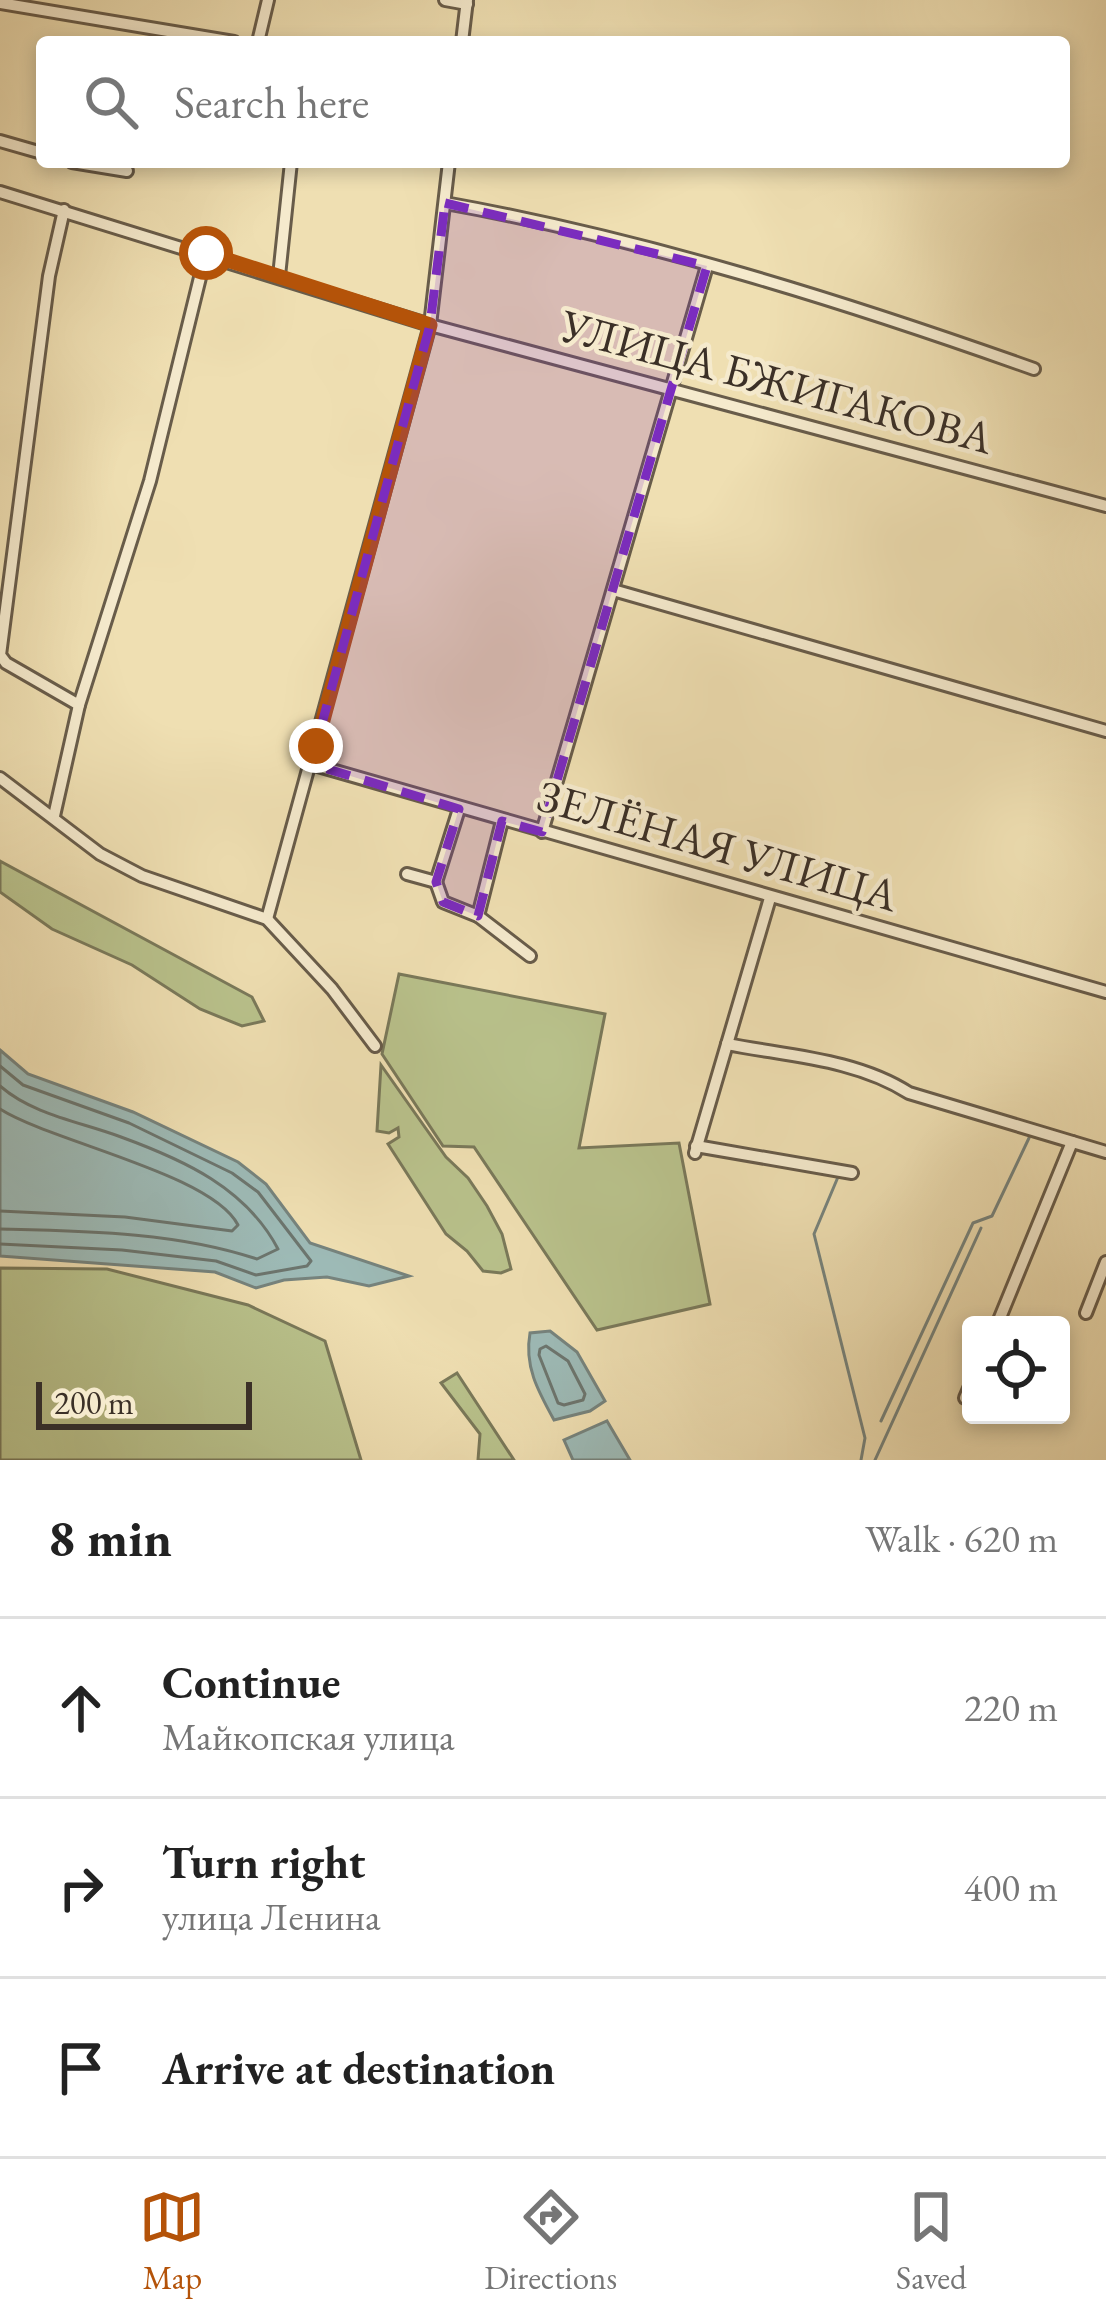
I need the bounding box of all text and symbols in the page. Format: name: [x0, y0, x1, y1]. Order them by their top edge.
search box: [36, 36, 1070, 168]
icon: search: [78, 69, 144, 135]
text: Search here: [174, 73, 369, 131]
route start: [179, 226, 233, 280]
street label: УЛИЦА БЖИГАКОВА: [554, 295, 1000, 467]
route end: [289, 719, 343, 773]
street label: ЗЕЛЁНАЯ УЛИЦА: [531, 766, 906, 924]
map controls: [962, 1316, 1070, 1424]
button: locate: [962, 1316, 1070, 1424]
scale bar: [36, 1376, 252, 1429]
text: 200 m: [54, 1381, 134, 1424]
text: 8 min: [48, 1505, 172, 1571]
text: Walk · 620 m: [865, 1513, 1058, 1564]
text: Continue: [162, 1653, 340, 1711]
icon: ahead: [48, 1675, 114, 1741]
text: 220 m: [964, 1682, 1058, 1733]
text: Майкопская улица: [162, 1711, 455, 1762]
text: Turn right: [162, 1833, 365, 1891]
icon: right: [48, 1855, 114, 1921]
text: 400 m: [964, 1862, 1058, 1913]
text: улица Ленина: [162, 1891, 381, 1942]
icon: arrive: [48, 2035, 114, 2101]
text: Arrive at destination: [162, 2039, 555, 2097]
tab: Map: [139, 2184, 205, 2299]
tab: Directions: [484, 2184, 617, 2299]
tab: Saved: [896, 2184, 967, 2299]

